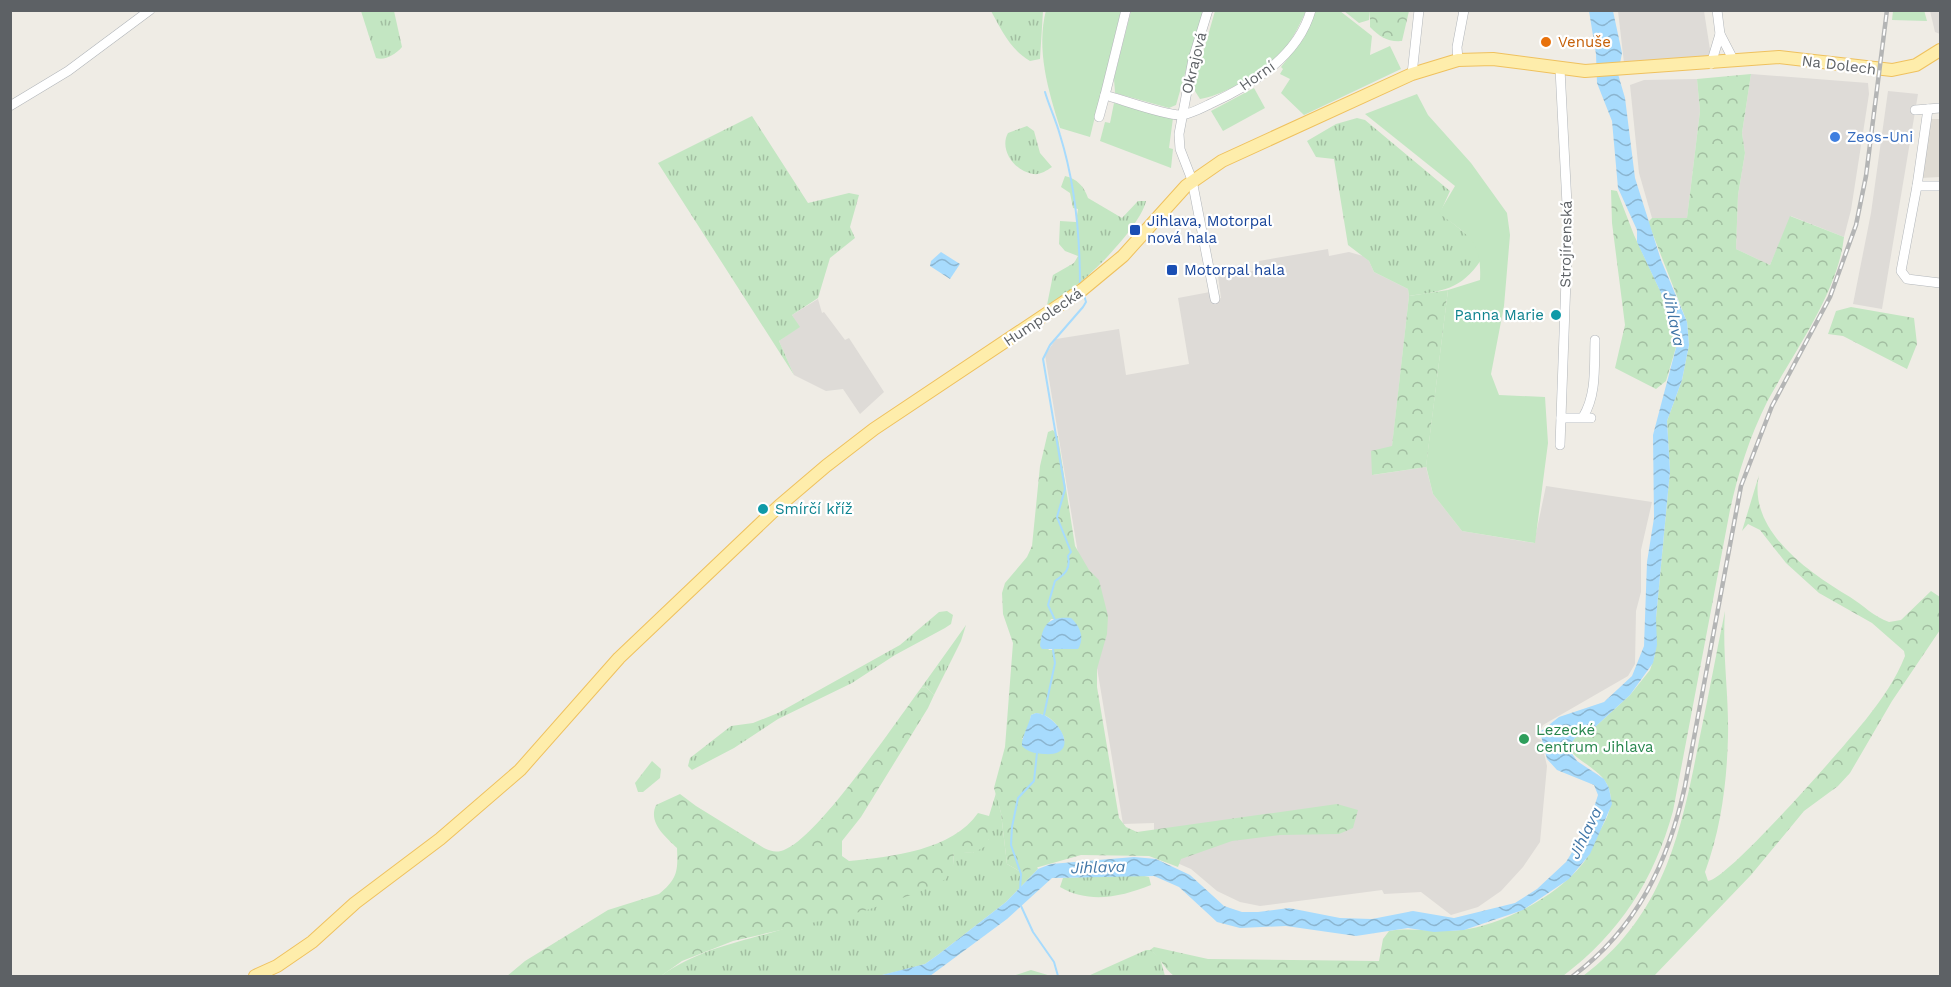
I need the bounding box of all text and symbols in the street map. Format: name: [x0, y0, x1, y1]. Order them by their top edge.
street label: Okrajová: [1178, 30, 1210, 96]
place label: Venuše: [1558, 33, 1611, 51]
marker: Venuše: [1539, 35, 1553, 49]
street label: Na Dolech: [1801, 52, 1877, 78]
street label: Horní: [1236, 57, 1278, 95]
place label: Zeos-Uni: [1847, 128, 1913, 146]
marker: Zeos-Uni: [1828, 130, 1842, 144]
street label: Strojírenská: [1556, 200, 1576, 288]
place label: Jihlava, Motorpal nová hala: [1147, 212, 1273, 247]
marker: Jihlava, Motorpal nová hala: [1128, 223, 1142, 237]
place label: Motorpal hala: [1184, 261, 1285, 279]
marker: Motorpal hala: [1165, 263, 1179, 277]
street label: Humpolecká: [1000, 284, 1086, 350]
water label: Jihlava: [1659, 290, 1689, 348]
place label: Panna Marie: [1455, 306, 1544, 324]
marker: Panna Marie: [1549, 308, 1563, 322]
place label: Smírčí kříž: [775, 500, 853, 518]
marker: Smírčí kříž: [756, 502, 770, 516]
place label: Lezecké centrum Jihlava: [1536, 721, 1654, 756]
marker: Lezecké centrum Jihlava: [1517, 732, 1531, 746]
water label: Jihlava: [1564, 804, 1606, 862]
water label: Jihlava: [1070, 857, 1126, 877]

